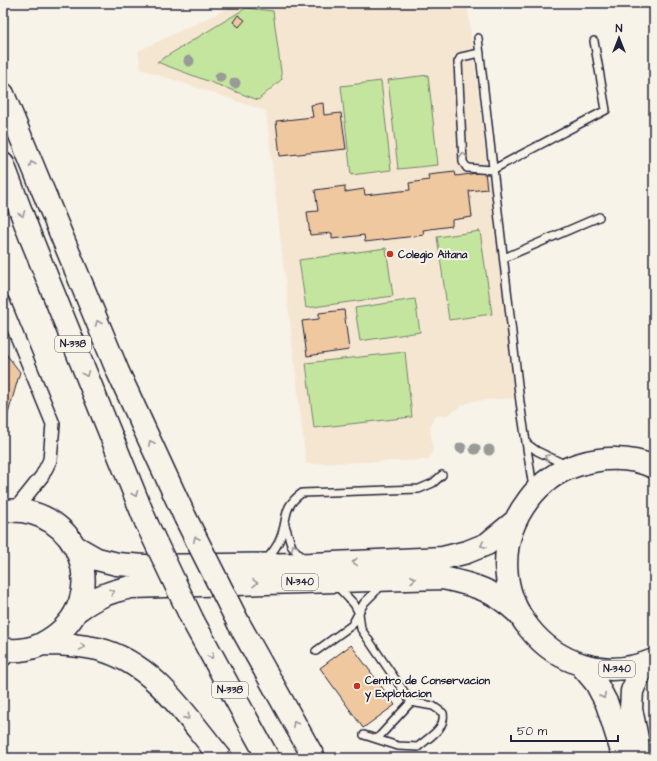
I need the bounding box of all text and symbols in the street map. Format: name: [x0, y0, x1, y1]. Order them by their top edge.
north arrow: [599, 18, 639, 58]
text: N: [616, 21, 623, 36]
one-way arrow: [458, 152, 467, 159]
one-way arrow: [29, 160, 37, 167]
one-way arrow: [17, 211, 25, 218]
place label: Colegio Aitana: [398, 247, 468, 264]
marker: Colegio Aitana: [385, 249, 395, 259]
one-way arrow: [95, 319, 103, 327]
road number: N-338: [55, 336, 91, 352]
one-way arrow: [81, 370, 89, 377]
one-way arrow: [148, 440, 156, 448]
one-way arrow: [544, 454, 551, 462]
one-way arrow: [130, 490, 138, 498]
one-way arrow: [194, 536, 201, 544]
one-way arrow: [480, 540, 487, 548]
one-way arrow: [291, 544, 298, 551]
one-way arrow: [352, 558, 358, 566]
road number: N-340: [282, 574, 318, 590]
one-way arrow: [410, 575, 416, 583]
one-way arrow: [252, 579, 258, 587]
one-way arrow: [108, 588, 115, 597]
one-way arrow: [79, 642, 85, 651]
one-way arrow: [206, 651, 214, 659]
road number: N-340: [599, 661, 635, 677]
place label: Centro de Conservacion y Explotacion: [365, 673, 490, 703]
marker: Centro de Conservacion y Explotacion: [352, 681, 362, 691]
road number: N-338: [212, 682, 248, 698]
one-way arrow: [598, 691, 605, 699]
one-way arrow: [183, 712, 190, 719]
scale bar: [511, 717, 618, 743]
one-way arrow: [293, 721, 300, 728]
text: 50 m: [517, 723, 548, 740]

